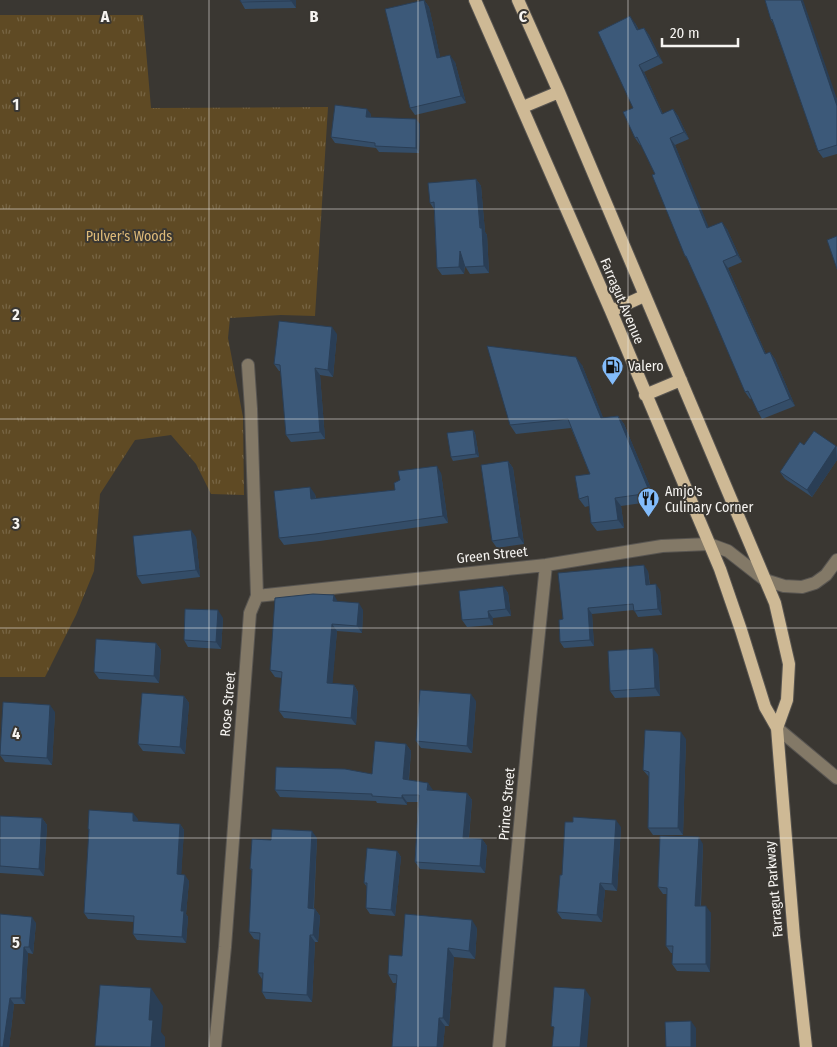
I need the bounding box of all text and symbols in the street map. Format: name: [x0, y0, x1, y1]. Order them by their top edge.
text: A: [100, 7, 110, 26]
text: B: [310, 7, 319, 26]
text: C: [519, 7, 528, 26]
scale bar: [662, 15, 738, 47]
text: 20 m: [670, 24, 700, 42]
text: 1: [13, 95, 19, 114]
park label: Pulver's Woods: [86, 228, 172, 245]
street label: Farragut Avenue: [596, 255, 648, 347]
text: 2: [11, 305, 20, 324]
fuel station icon: Valero: [600, 354, 624, 385]
place label: Valero: [628, 358, 664, 375]
place label: Amjo's Culinary Corner: [665, 483, 753, 516]
restaurant icon: Amjo's Culinary Corner: [637, 487, 661, 518]
text: 3: [11, 514, 20, 533]
street label: Green Street: [456, 543, 529, 567]
street label: Rose Street: [217, 670, 239, 737]
text: 4: [12, 724, 20, 743]
street label: Prince Street: [495, 766, 519, 841]
street label: Farragut Parkway: [761, 839, 787, 938]
text: 5: [12, 933, 20, 952]

